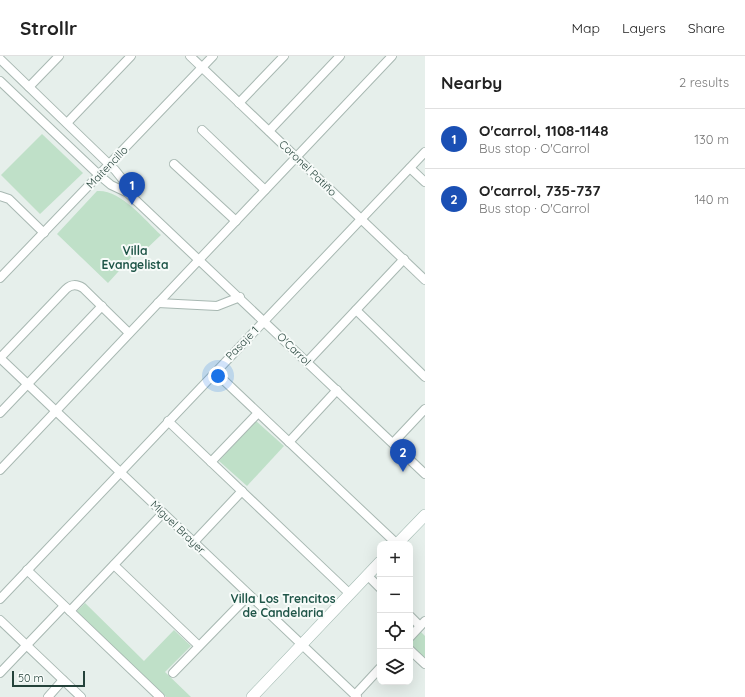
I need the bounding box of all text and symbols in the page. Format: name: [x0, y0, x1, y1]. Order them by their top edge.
text: Strollr: [20, 16, 77, 40]
text: Map: [571, 19, 600, 37]
text: Layers: [622, 19, 666, 37]
text: Share: [688, 19, 725, 37]
text: Nearby: [441, 72, 502, 93]
text: 2 results: [679, 74, 729, 90]
text: O'carrol, 1108-1148: [479, 121, 608, 140]
text: 1: [451, 131, 457, 147]
text: 130 m: [694, 131, 729, 147]
street label: Coronel Patiño: [276, 137, 340, 199]
text: Bus stop · O'Carrol: [479, 140, 590, 156]
street label: Maitencillo: [83, 142, 131, 191]
pin: 1: [119, 172, 145, 205]
text: O'carrol, 735-737: [479, 181, 601, 200]
text: 2: [450, 191, 458, 207]
text: 140 m: [694, 191, 729, 207]
text: Bus stop · O'Carrol: [479, 200, 590, 216]
district label: Villa Evangelista: [102, 243, 168, 272]
street label: Pasaje 1: [223, 323, 261, 363]
street label: O'Carrol: [274, 329, 314, 369]
your location: [208, 366, 228, 386]
pin: 2: [390, 439, 416, 472]
street label: Miguel Brayer: [148, 497, 209, 557]
map controls: [377, 541, 413, 685]
button: +: [377, 541, 413, 577]
button: −: [377, 577, 413, 613]
district label: Villa Los Trencitos de Candelaria: [231, 591, 336, 620]
button: locate: [377, 613, 413, 649]
button: layers: [377, 649, 413, 685]
scale bar: [12, 669, 85, 688]
text: 50 m: [18, 671, 44, 685]

